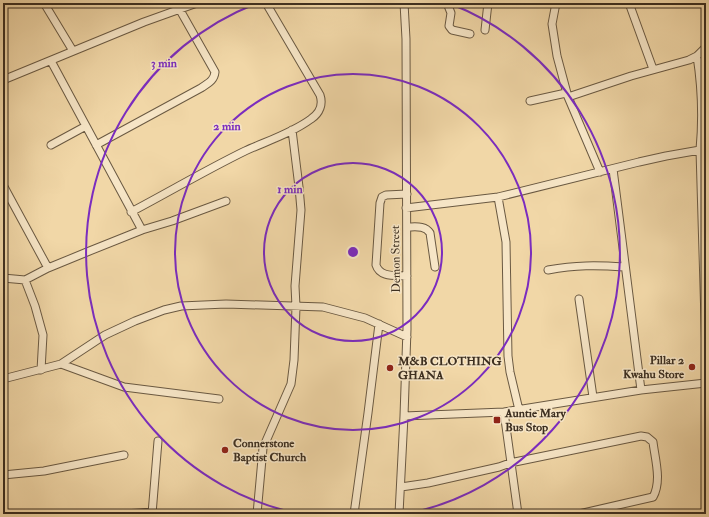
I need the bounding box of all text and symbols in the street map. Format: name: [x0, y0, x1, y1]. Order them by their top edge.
text: 3 min: [151, 56, 178, 71]
text: 2 min: [213, 119, 241, 134]
text: 1 min: [277, 182, 304, 197]
street label: Demon Street: [388, 225, 404, 293]
centre of rings: [346, 245, 360, 259]
place label: Pillar 2 Kwahu Store: [623, 353, 685, 382]
place label: M&B CLOTHING GHANA: [397, 354, 502, 383]
marker: Pillar 2 Kwahu Store: [687, 362, 697, 372]
marker: M&B CLOTHING GHANA: [385, 363, 395, 373]
place label: Auntie Mary Bus Stop: [504, 406, 566, 435]
marker: Auntie Mary Bus Stop: [492, 415, 502, 425]
place label: Connerstone Baptist Church: [233, 436, 307, 465]
marker: Connerstone Baptist Church: [220, 445, 230, 455]

